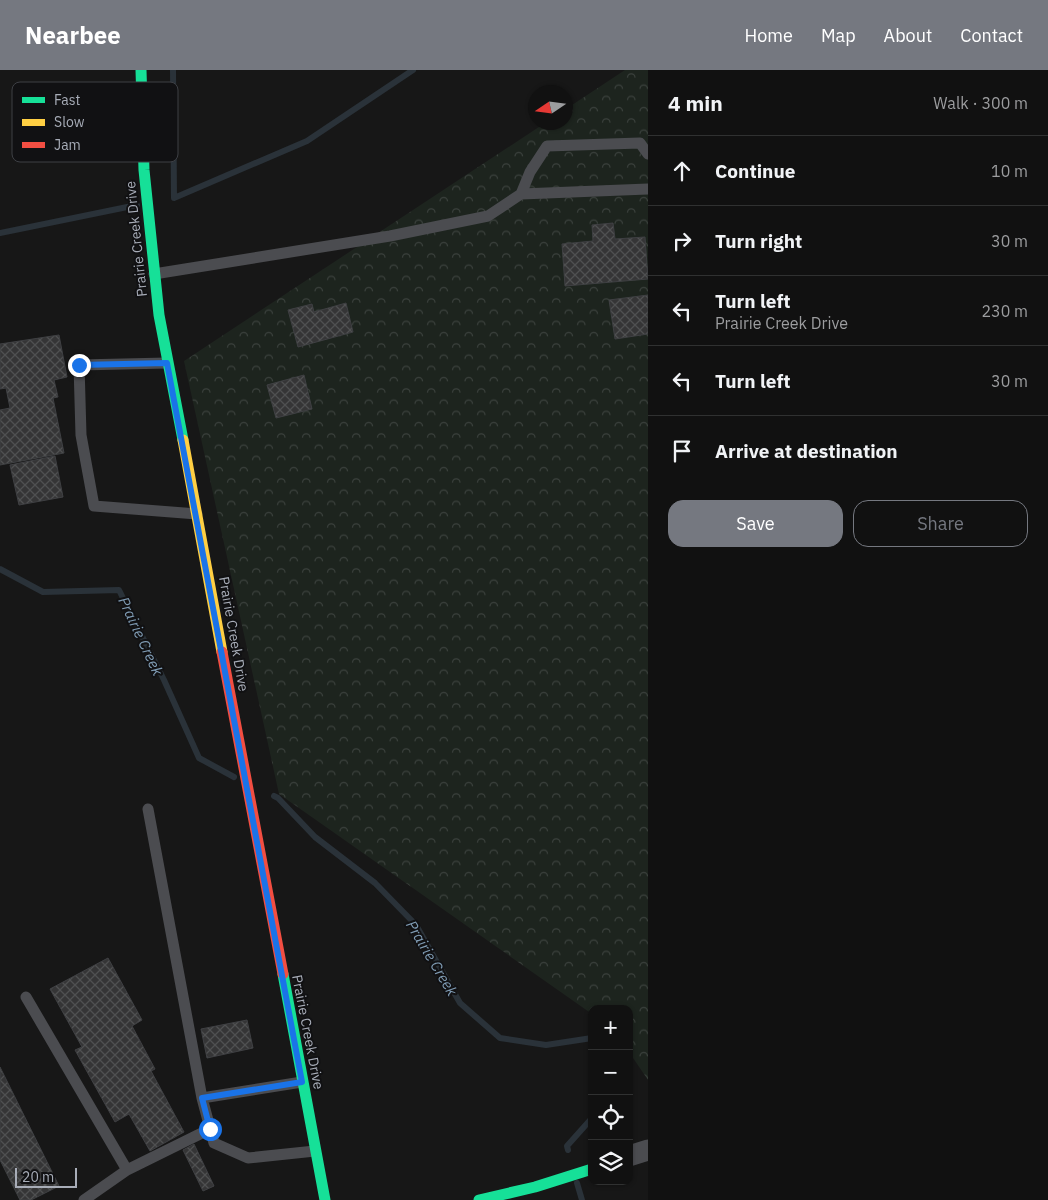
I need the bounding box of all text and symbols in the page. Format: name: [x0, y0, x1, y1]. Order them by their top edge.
text: Nearbee: [25, 19, 121, 51]
text: Home: [745, 24, 793, 47]
text: Map: [821, 24, 856, 47]
text: About: [884, 24, 932, 47]
text: Contact: [960, 24, 1023, 47]
legend: [12, 82, 178, 162]
north arrow: [528, 85, 573, 130]
text: 4 min: [668, 89, 723, 117]
text: Fast: [54, 91, 80, 109]
text: Walk · 300 m: [933, 93, 1028, 113]
text: Slow: [54, 113, 85, 131]
text: Jam: [54, 136, 81, 154]
icon: ahead: [668, 157, 696, 185]
text: Continue: [715, 159, 795, 183]
text: 10 m: [991, 161, 1028, 181]
street label: Prairie Creek Drive: [121, 180, 151, 298]
icon: right: [668, 227, 696, 255]
text: Turn right: [715, 229, 802, 253]
text: 30 m: [991, 231, 1028, 251]
text: Turn left: [715, 289, 791, 313]
icon: left: [668, 297, 696, 325]
text: 230 m: [981, 301, 1028, 321]
text: Prairie Creek Drive: [715, 313, 848, 333]
route end: [68, 354, 91, 377]
icon: left: [668, 367, 696, 395]
text: Turn left: [715, 369, 791, 393]
text: 30 m: [991, 371, 1028, 391]
icon: arrive: [668, 437, 696, 465]
text: Arrive at destination: [715, 439, 898, 463]
button: Save: [668, 500, 843, 547]
button: Share: [853, 500, 1028, 547]
street label: Prairie Creek Drive: [215, 575, 253, 693]
water label: Prairie Creek: [114, 594, 168, 679]
water label: Prairie Creek: [402, 917, 462, 999]
street label: Prairie Creek Drive: [288, 973, 328, 1091]
map controls: [588, 1005, 633, 1185]
button: +: [588, 1005, 633, 1050]
button: −: [588, 1050, 633, 1095]
button: locate: [588, 1095, 633, 1140]
route start: [199, 1118, 222, 1141]
button: layers: [588, 1140, 633, 1185]
scale bar: [15, 1165, 78, 1188]
text: 20 m: [22, 1168, 54, 1186]

